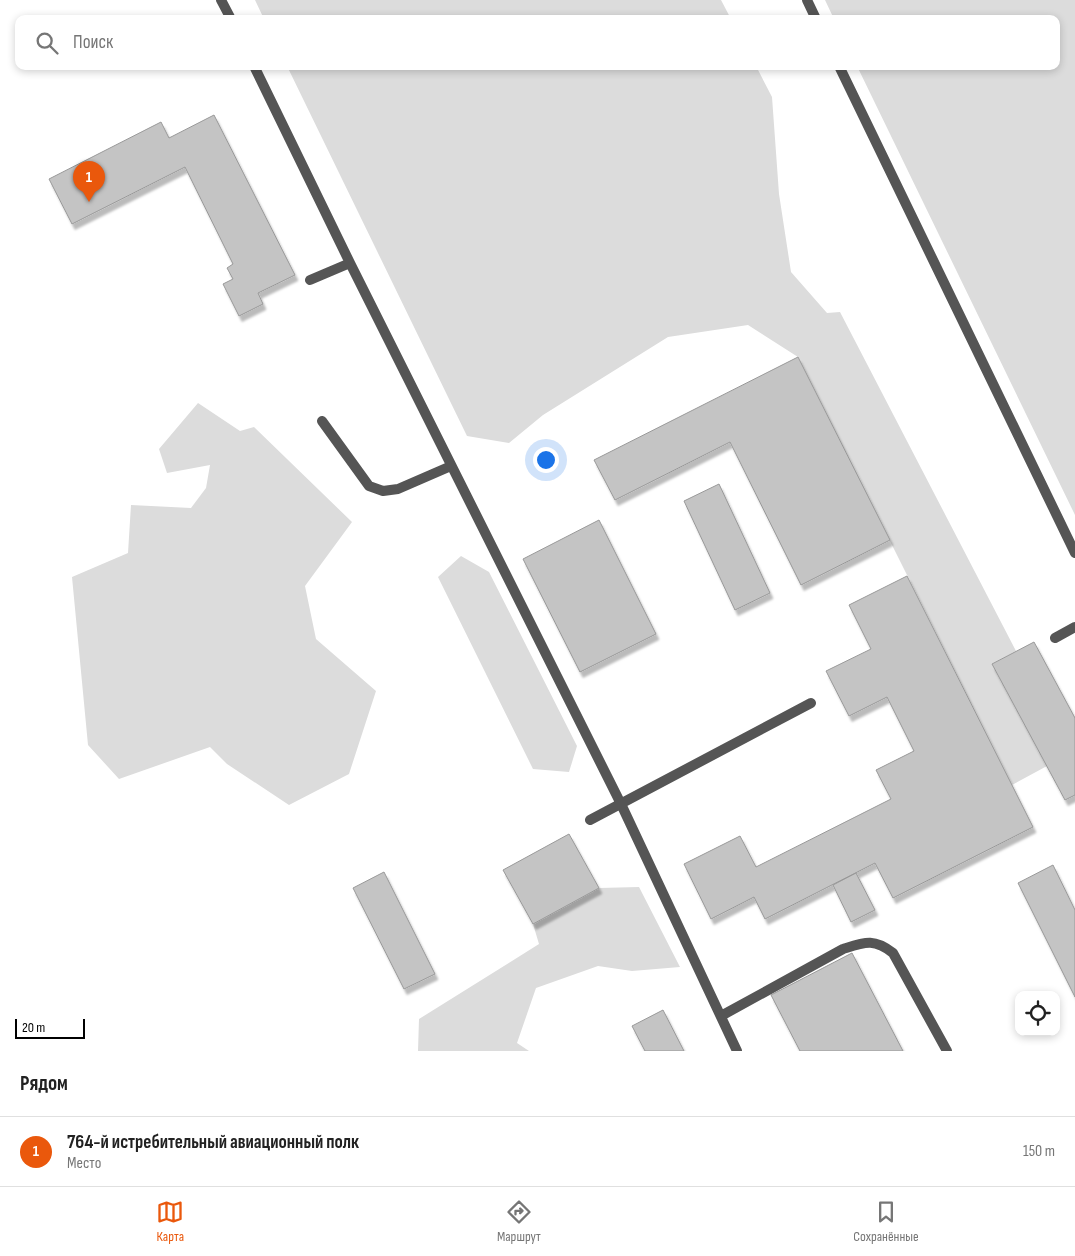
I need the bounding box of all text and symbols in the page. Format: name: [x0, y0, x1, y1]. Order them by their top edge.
search box: [15, 15, 1060, 70]
icon: search: [33, 29, 61, 57]
text: Поиск: [73, 31, 113, 54]
pin: 1: [73, 161, 105, 202]
your location: [533, 447, 559, 473]
map controls: [1015, 991, 1060, 1036]
button: locate: [1015, 991, 1060, 1036]
scale bar: [15, 1016, 85, 1039]
text: 20 m: [22, 1019, 45, 1036]
text: Рядом: [20, 1071, 68, 1096]
text: 764-й истребительный авиационный полк: [67, 1131, 359, 1154]
text: 1: [33, 1142, 39, 1161]
text: 150 m: [1023, 1142, 1055, 1161]
text: Место: [67, 1154, 101, 1173]
tab: Карта: [156, 1198, 184, 1245]
tab: Маршрут: [497, 1198, 541, 1245]
tab: Сохранённые: [853, 1198, 919, 1245]

